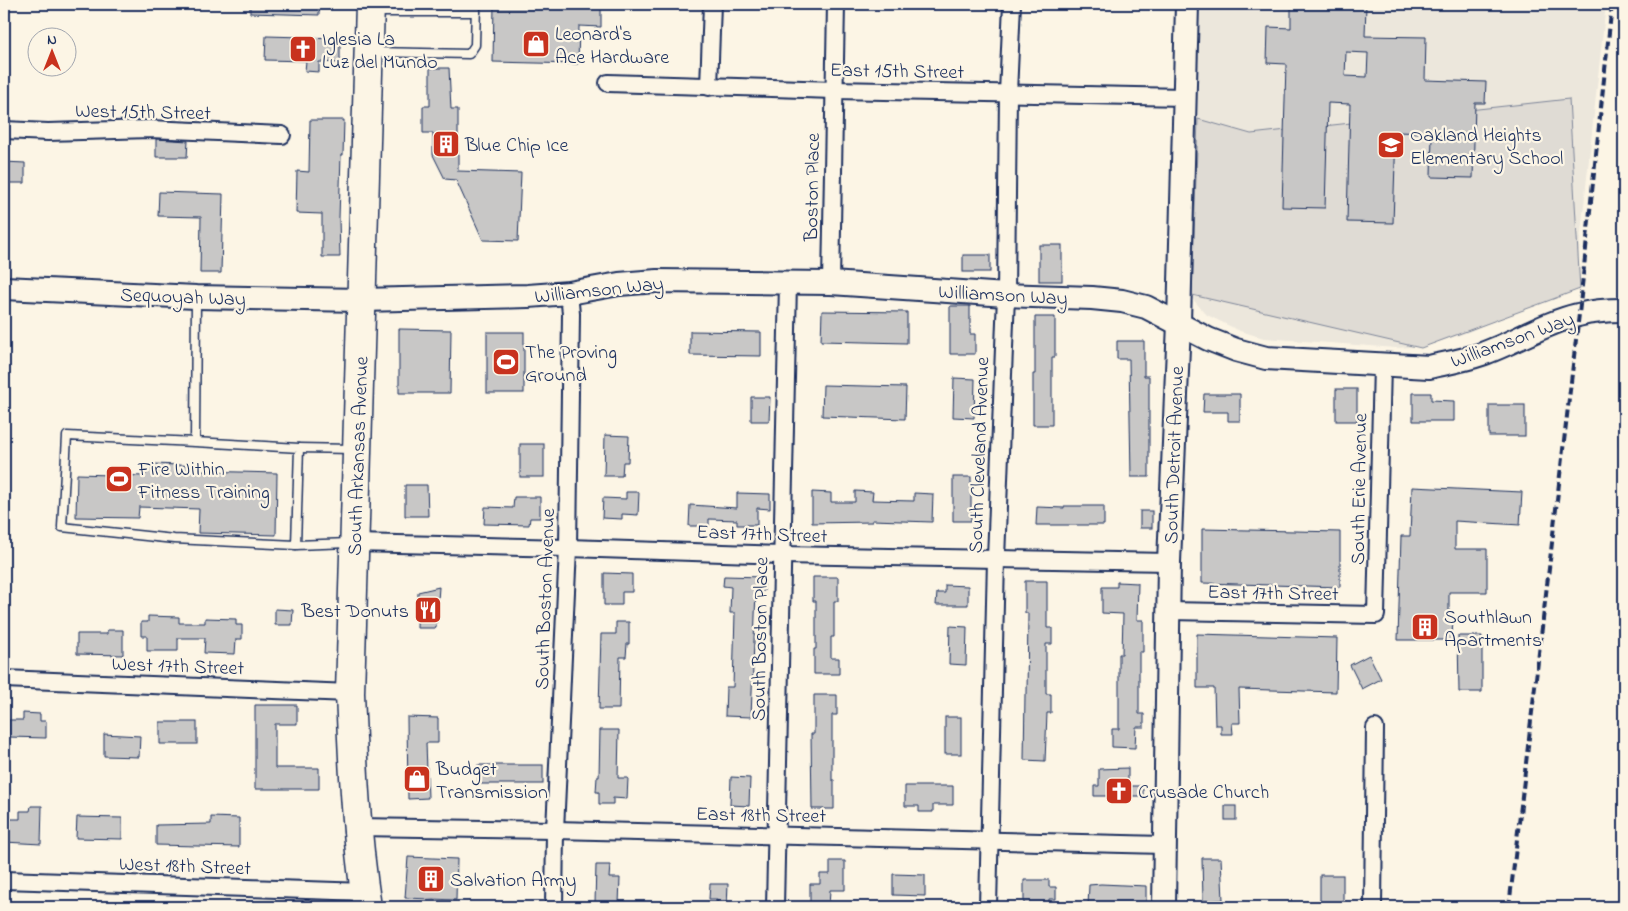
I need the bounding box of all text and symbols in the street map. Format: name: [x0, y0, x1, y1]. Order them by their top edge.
place label: Leonard's Ace Hardware: [555, 21, 669, 73]
place label: Iglesia La Luz del Mundo: [322, 26, 438, 78]
north arrow: [28, 28, 78, 78]
shop icon: Leonard's Ace Hardware: [521, 29, 551, 59]
text: N: [47, 30, 57, 51]
church icon: Iglesia La Luz del Mundo: [288, 34, 318, 64]
street label: East 15th Street: [830, 57, 965, 88]
street label: West 15th Street: [75, 98, 211, 129]
place label: Oakland Heights Elementary School: [1410, 122, 1563, 174]
building icon: Blue Chip Ice: [431, 129, 461, 159]
school or university icon: Oakland Heights Elementary School: [1376, 130, 1406, 160]
place label: Blue Chip Ice: [464, 132, 568, 161]
street label: Boston Place: [798, 133, 829, 242]
street label: Williamson Way: [533, 270, 665, 313]
street label: Williamson Way: [937, 279, 1068, 314]
street label: Sequoyah Way: [120, 282, 246, 315]
street label: Williamson Way: [1447, 306, 1579, 377]
place label: The Proving Ground: [525, 339, 617, 391]
sports icon: The Proving Ground: [491, 347, 521, 377]
street label: South Arkansas Avenue: [342, 356, 377, 556]
street label: South Cleveland Avenue: [963, 356, 998, 554]
street label: South Detroit Avenue: [1158, 366, 1193, 545]
street label: South Erie Avenue: [1345, 413, 1376, 565]
place label: Fire Within Fitness Training: [137, 456, 270, 509]
sports icon: Fire Within Fitness Training: [104, 464, 134, 494]
street label: South Boston Avenue: [529, 508, 564, 690]
street label: East 17th Street: [696, 519, 828, 552]
street label: South Boston Place: [746, 557, 777, 721]
street label: East 17th Street: [1207, 579, 1339, 610]
restaurant icon: Best Donuts: [413, 595, 443, 625]
place label: Best Donuts: [300, 598, 409, 627]
place label: Southlawn Apartments: [1444, 604, 1542, 656]
building icon: Southlawn Apartments: [1410, 612, 1440, 642]
street label: West 17th Street: [111, 651, 245, 684]
place label: Budget Transmission: [435, 756, 548, 808]
shop icon: Budget Transmission: [402, 764, 432, 794]
church icon: Crusade Church: [1104, 776, 1134, 806]
place label: Crusade Church: [1138, 779, 1269, 808]
street label: East 18th Street: [696, 801, 827, 832]
street label: West 18th Street: [119, 851, 252, 884]
building icon: Salvation Army: [416, 864, 446, 894]
place label: Salvation Army: [450, 867, 576, 896]

